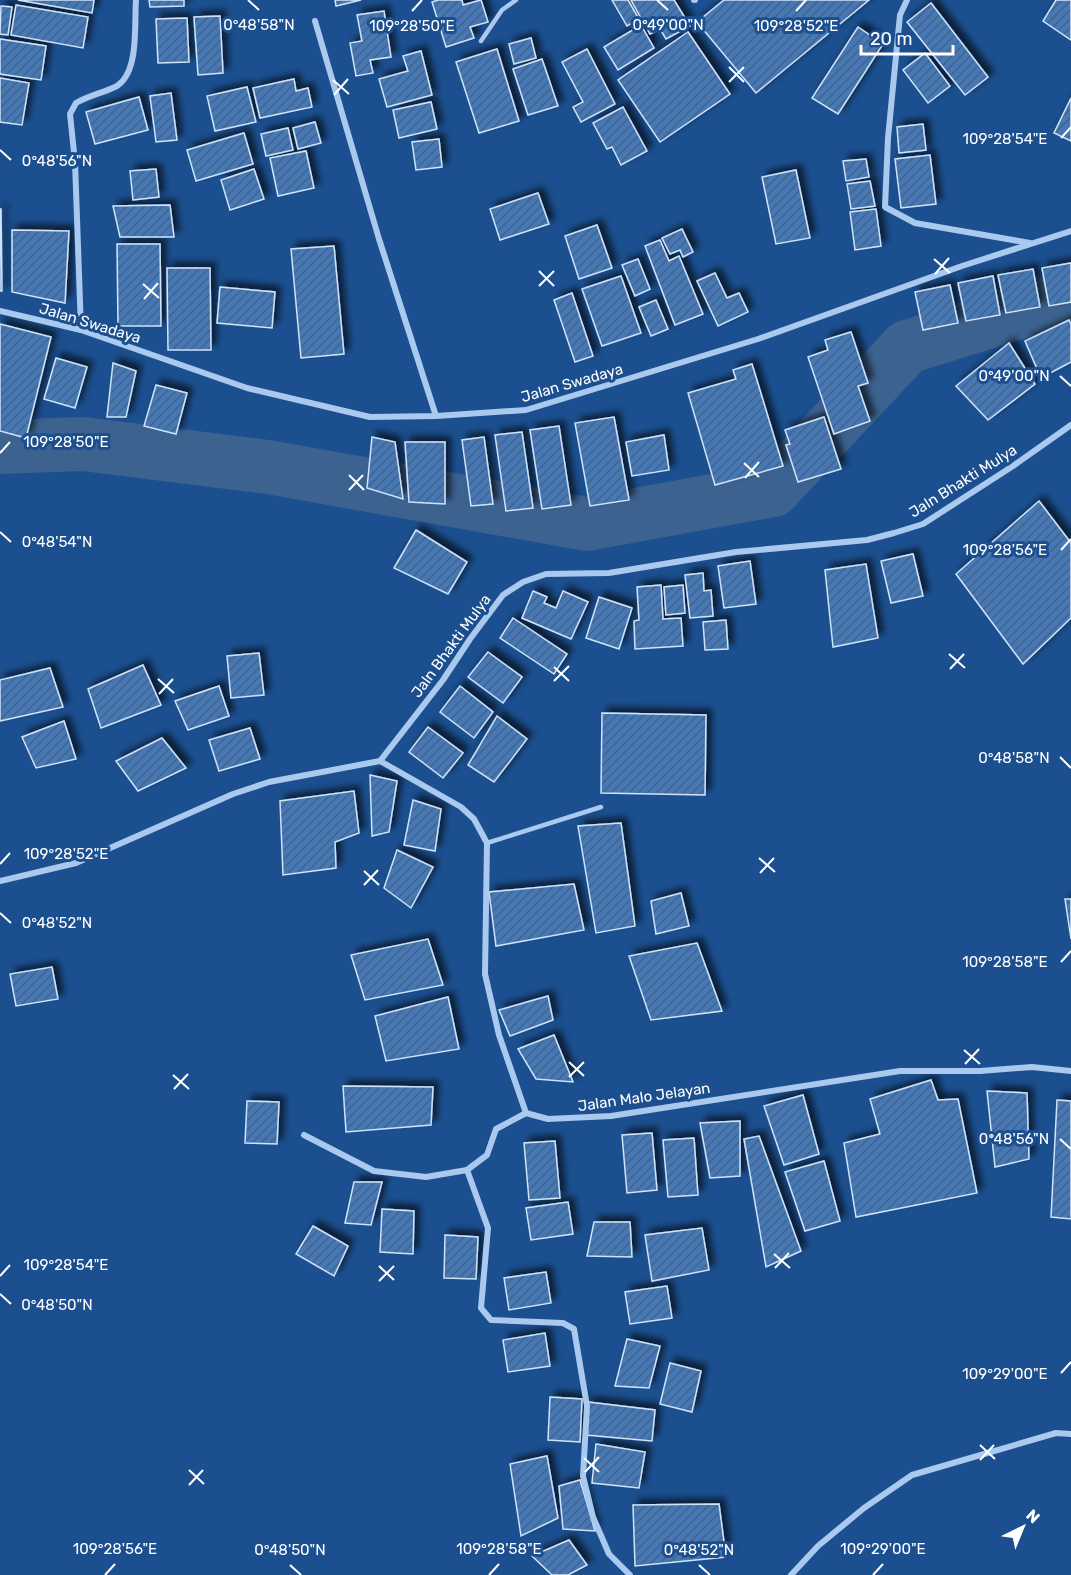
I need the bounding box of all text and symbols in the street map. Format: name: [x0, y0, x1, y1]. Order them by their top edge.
text: 0°48'58"N: [223, 16, 295, 34]
text: 0°49'00"N: [632, 16, 704, 34]
text: 109°28'50"E: [369, 17, 455, 35]
text: 109°28'52"E: [754, 17, 838, 35]
scale bar: [861, 18, 952, 56]
text: 20 m: [870, 28, 912, 50]
text: 109°28'54"E: [963, 130, 1047, 148]
text: 0°48'56"N: [22, 152, 92, 170]
street label: Jalan Swadaya: [37, 299, 143, 347]
street label: Jalan Swadaya: [519, 360, 625, 406]
text: 0°49'00"N: [978, 367, 1050, 385]
text: 109°28'50"E: [23, 433, 109, 451]
street label: Jaln Bhakti Mulya: [906, 441, 1020, 521]
text: 0°48'54"N: [22, 533, 92, 551]
text: 109°28'56"E: [963, 541, 1047, 559]
street label: Jaln Bhakti Mulya: [407, 591, 495, 701]
text: 0°48'58"N: [978, 749, 1050, 767]
text: 109°28'52"E: [24, 845, 108, 863]
text: 0°48'52"N: [22, 914, 92, 932]
text: 109°28'58"E: [962, 953, 1048, 971]
street label: Jalan Malo Jelayan: [577, 1079, 711, 1115]
text: 0°48'56"N: [979, 1130, 1049, 1148]
text: 109°28'54"E: [24, 1256, 108, 1274]
text: 0°48'50"N: [21, 1296, 93, 1314]
text: 109°29'00"E: [962, 1365, 1048, 1383]
north arrow: [993, 1497, 1053, 1557]
text: N: [1022, 1506, 1044, 1527]
text: 109°28'56"E: [73, 1540, 157, 1558]
text: 109°28'58"E: [456, 1540, 542, 1558]
text: 109°29'00"E: [840, 1540, 926, 1558]
text: 0°48'50"N: [254, 1541, 326, 1559]
text: 0°48'52"N: [664, 1541, 734, 1559]

